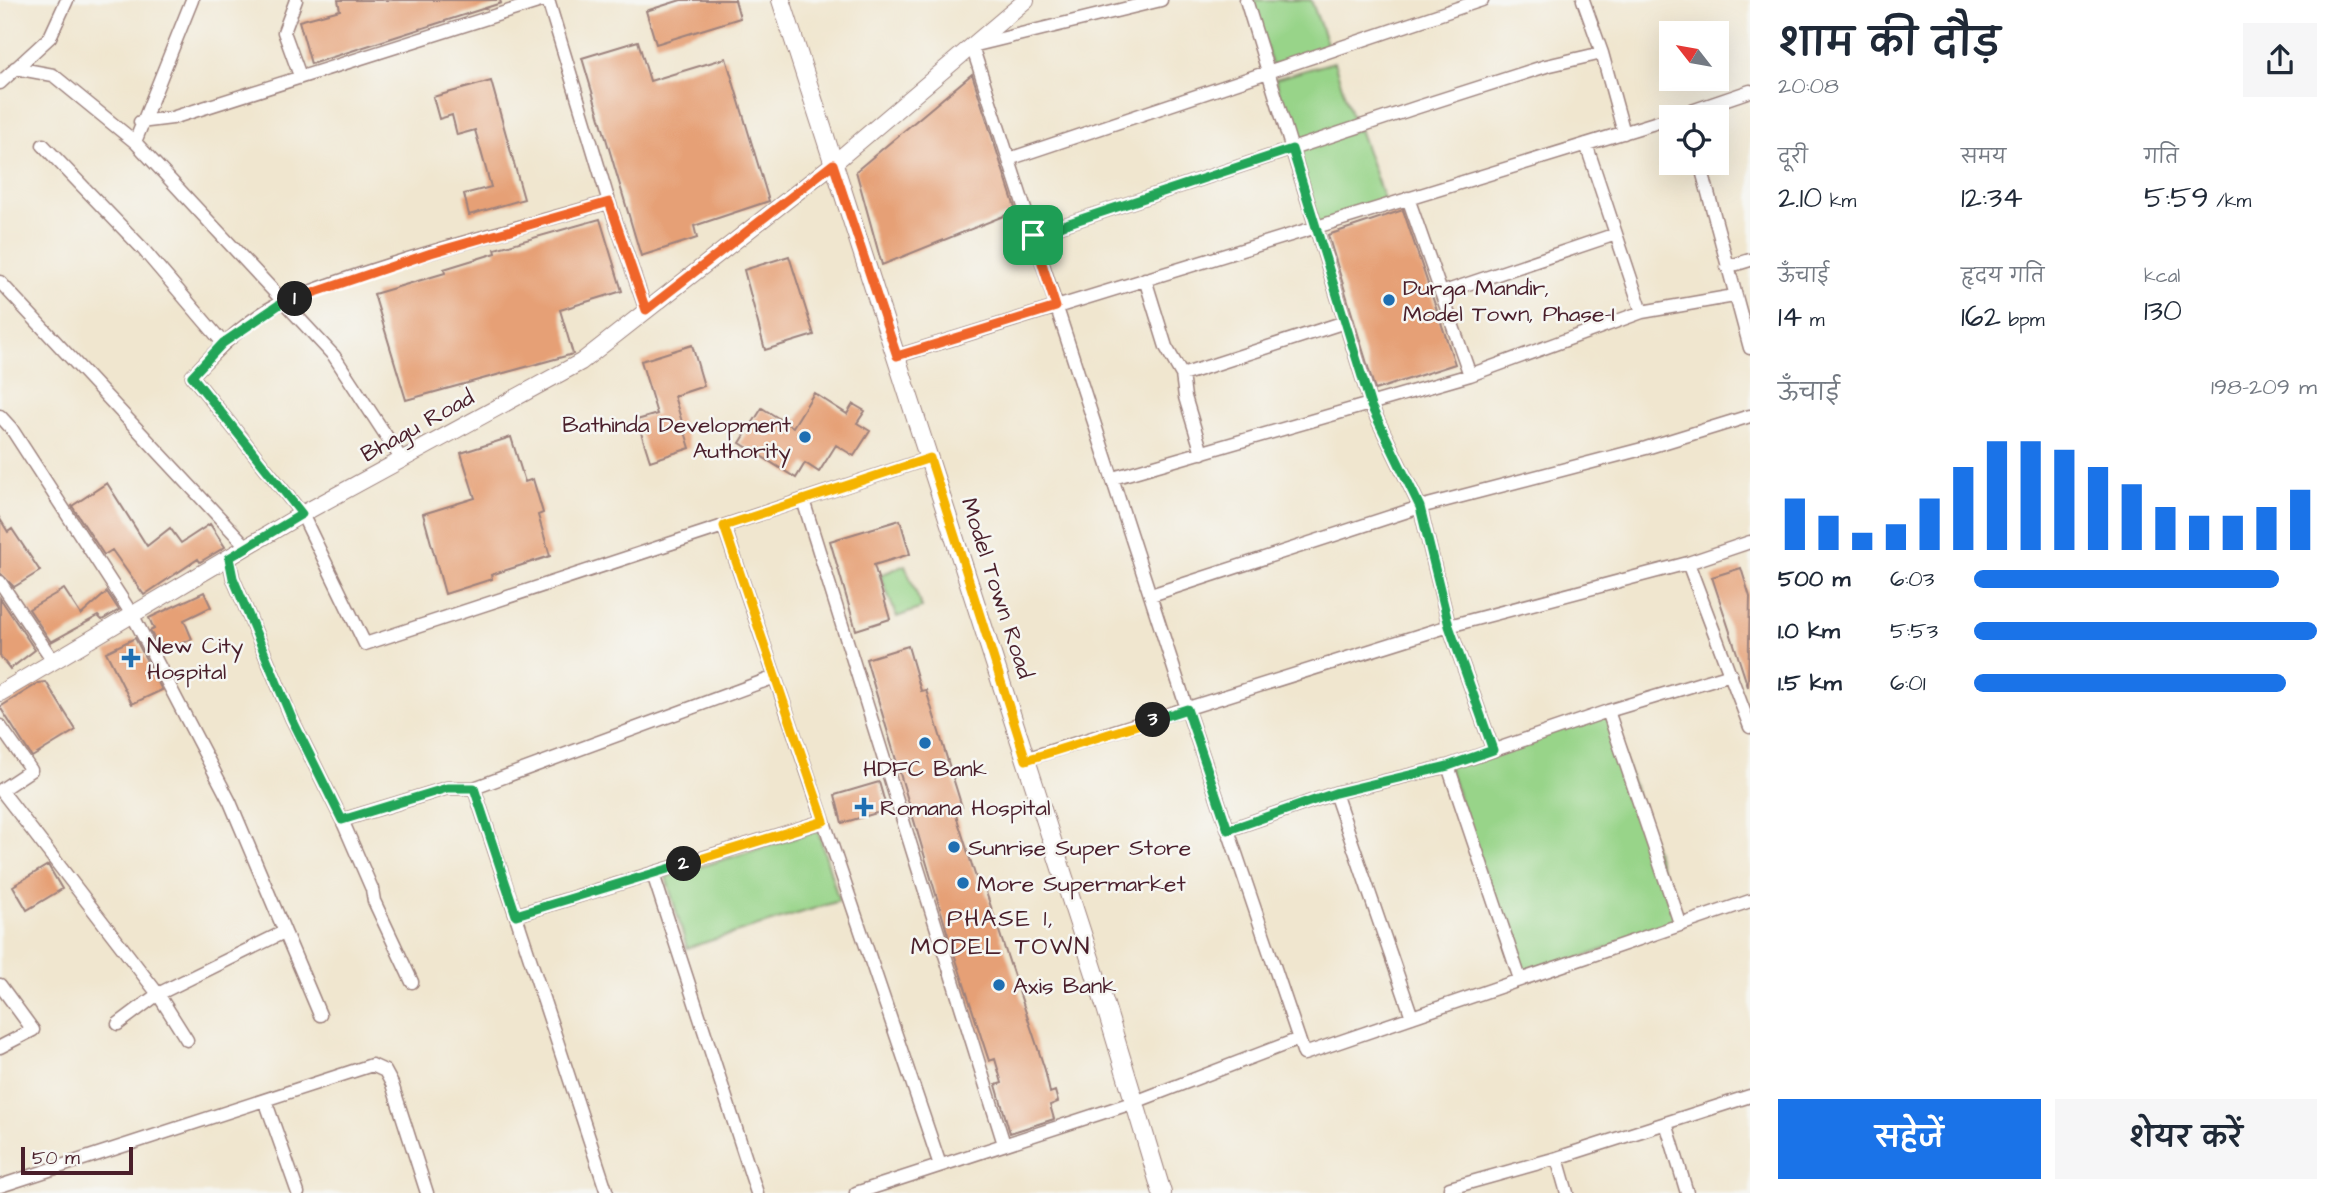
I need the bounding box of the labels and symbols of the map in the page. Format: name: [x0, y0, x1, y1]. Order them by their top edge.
north arrow: [1659, 21, 1729, 91]
pin: [1003, 205, 1063, 265]
place label: Durga Mandir, Model Town, Phase-I: [1403, 272, 1615, 330]
pin: 1: [278, 282, 312, 316]
marker: Durga Mandir, Model Town, Phase-I: [1381, 292, 1397, 308]
street label: Bhagu Road: [355, 381, 481, 471]
place label: Bathinda Development Authority: [562, 409, 792, 468]
marker: Bathinda Development Authority: [797, 429, 813, 445]
street label: Model Town Road: [953, 494, 1041, 683]
place label: New City Hospital: [147, 630, 244, 688]
marker: New City Hospital: [121, 648, 141, 668]
pin: 3: [1136, 702, 1170, 738]
marker: HDFC Bank: [917, 735, 933, 751]
place label: HDFC Bank: [863, 753, 987, 785]
place label: Romana Hospital: [880, 792, 1051, 824]
marker: Romana Hospital: [854, 797, 874, 817]
place label: Sunrise Super Store: [968, 832, 1191, 864]
marker: Sunrise Super Store: [946, 839, 962, 855]
pin: 2: [666, 846, 702, 882]
place label: More Supermarket: [977, 868, 1187, 900]
marker: More Supermarket: [955, 875, 971, 891]
district label: PHASE 1, MODEL TOWN: [911, 902, 1091, 964]
place label: Axis Bank: [1013, 970, 1116, 1002]
marker: Axis Bank: [991, 977, 1007, 993]
scale bar: [21, 1144, 133, 1176]

